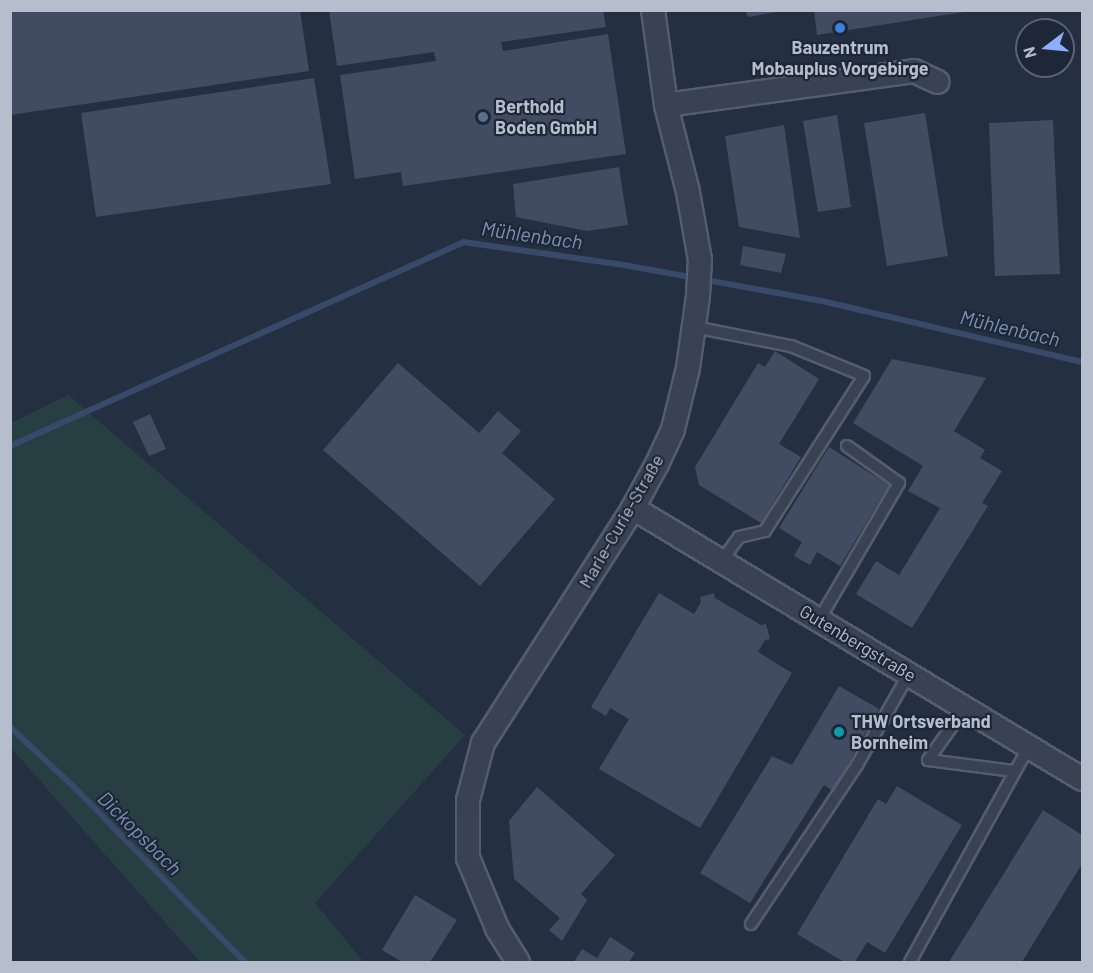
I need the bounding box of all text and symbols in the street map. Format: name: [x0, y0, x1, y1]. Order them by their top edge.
north arrow: [1015, 18, 1075, 78]
marker: Bauzentrum Mobauplus Vorgebirge: [833, 21, 847, 35]
place label: Bauzentrum Mobauplus Vorgebirge: [752, 37, 928, 80]
text: N: [1019, 45, 1040, 60]
place label: Berthold Boden GmbH: [495, 96, 597, 138]
marker: Berthold Boden GmbH: [476, 110, 490, 124]
water label: Mühlenbach: [480, 216, 584, 254]
water label: Mühlenbach: [958, 305, 1062, 351]
street label: Marie-Curie-Straße: [574, 450, 668, 592]
street label: Gutenbergstraße: [796, 600, 920, 686]
place label: THW Ortsverband Bornheim: [851, 711, 991, 754]
marker: THW Ortsverband Bornheim: [832, 725, 846, 739]
water label: Dickopsbach: [93, 786, 187, 880]

